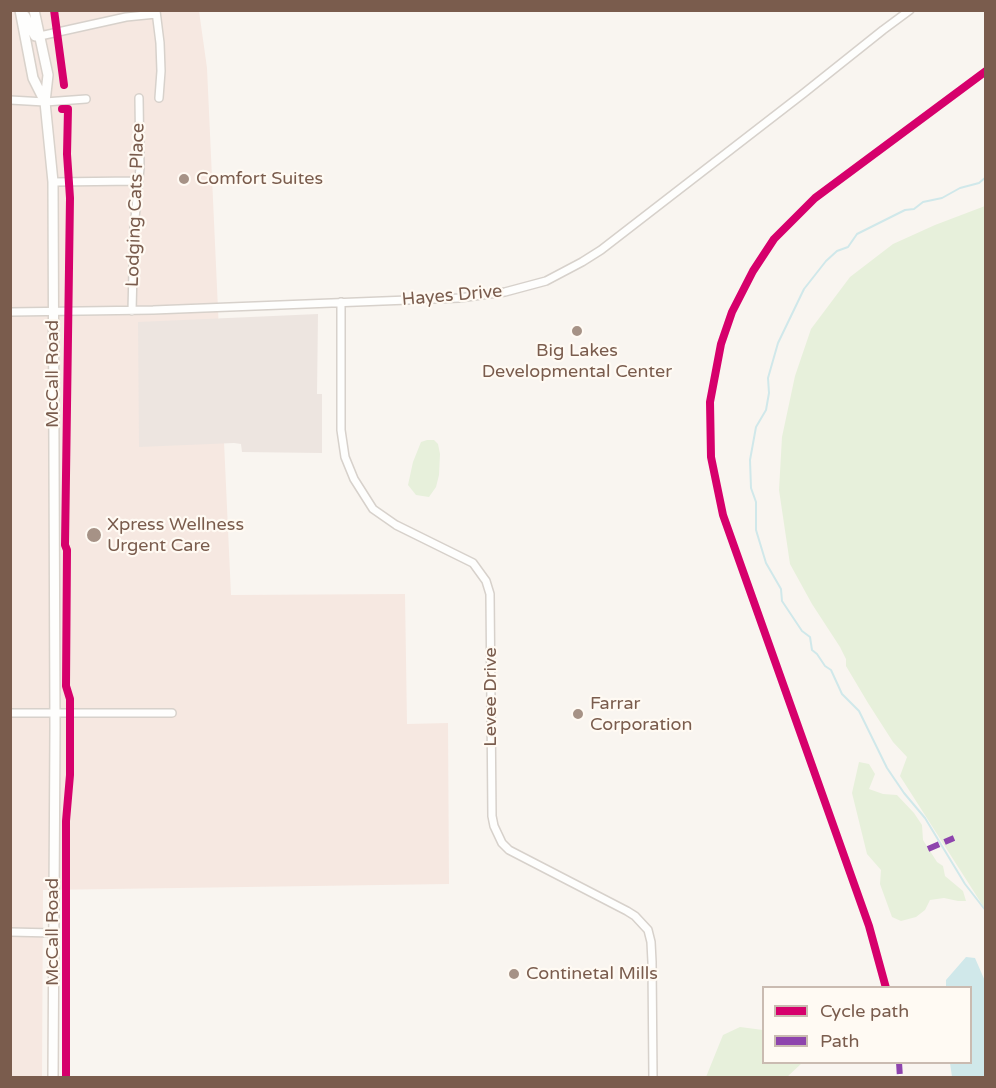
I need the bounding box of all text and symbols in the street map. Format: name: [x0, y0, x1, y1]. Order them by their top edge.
street label: Lodging Cats Place: [122, 122, 150, 288]
place label: Comfort Suites: [196, 168, 323, 190]
marker: Comfort Suites: [177, 172, 191, 186]
street label: Hayes Drive: [401, 281, 503, 311]
street label: McCall Road: [42, 320, 64, 428]
marker: Big Lakes Developmental Center: [570, 324, 584, 338]
place label: Big Lakes Developmental Center: [482, 340, 672, 382]
place label: Xpress Wellness Urgent Care: [107, 514, 244, 556]
marker: Xpress Wellness Urgent Care: [85, 526, 103, 544]
street label: Levee Drive: [480, 647, 502, 747]
place label: Farrar Corporation: [590, 693, 692, 736]
marker: Farrar Corporation: [571, 707, 585, 721]
street label: McCall Road: [42, 878, 64, 986]
place label: Continetal Mills: [526, 963, 658, 985]
marker: Continetal Mills: [507, 967, 521, 981]
legend: [762, 986, 972, 1064]
text: Cycle path: [820, 1000, 909, 1022]
text: Path: [820, 1030, 859, 1052]

